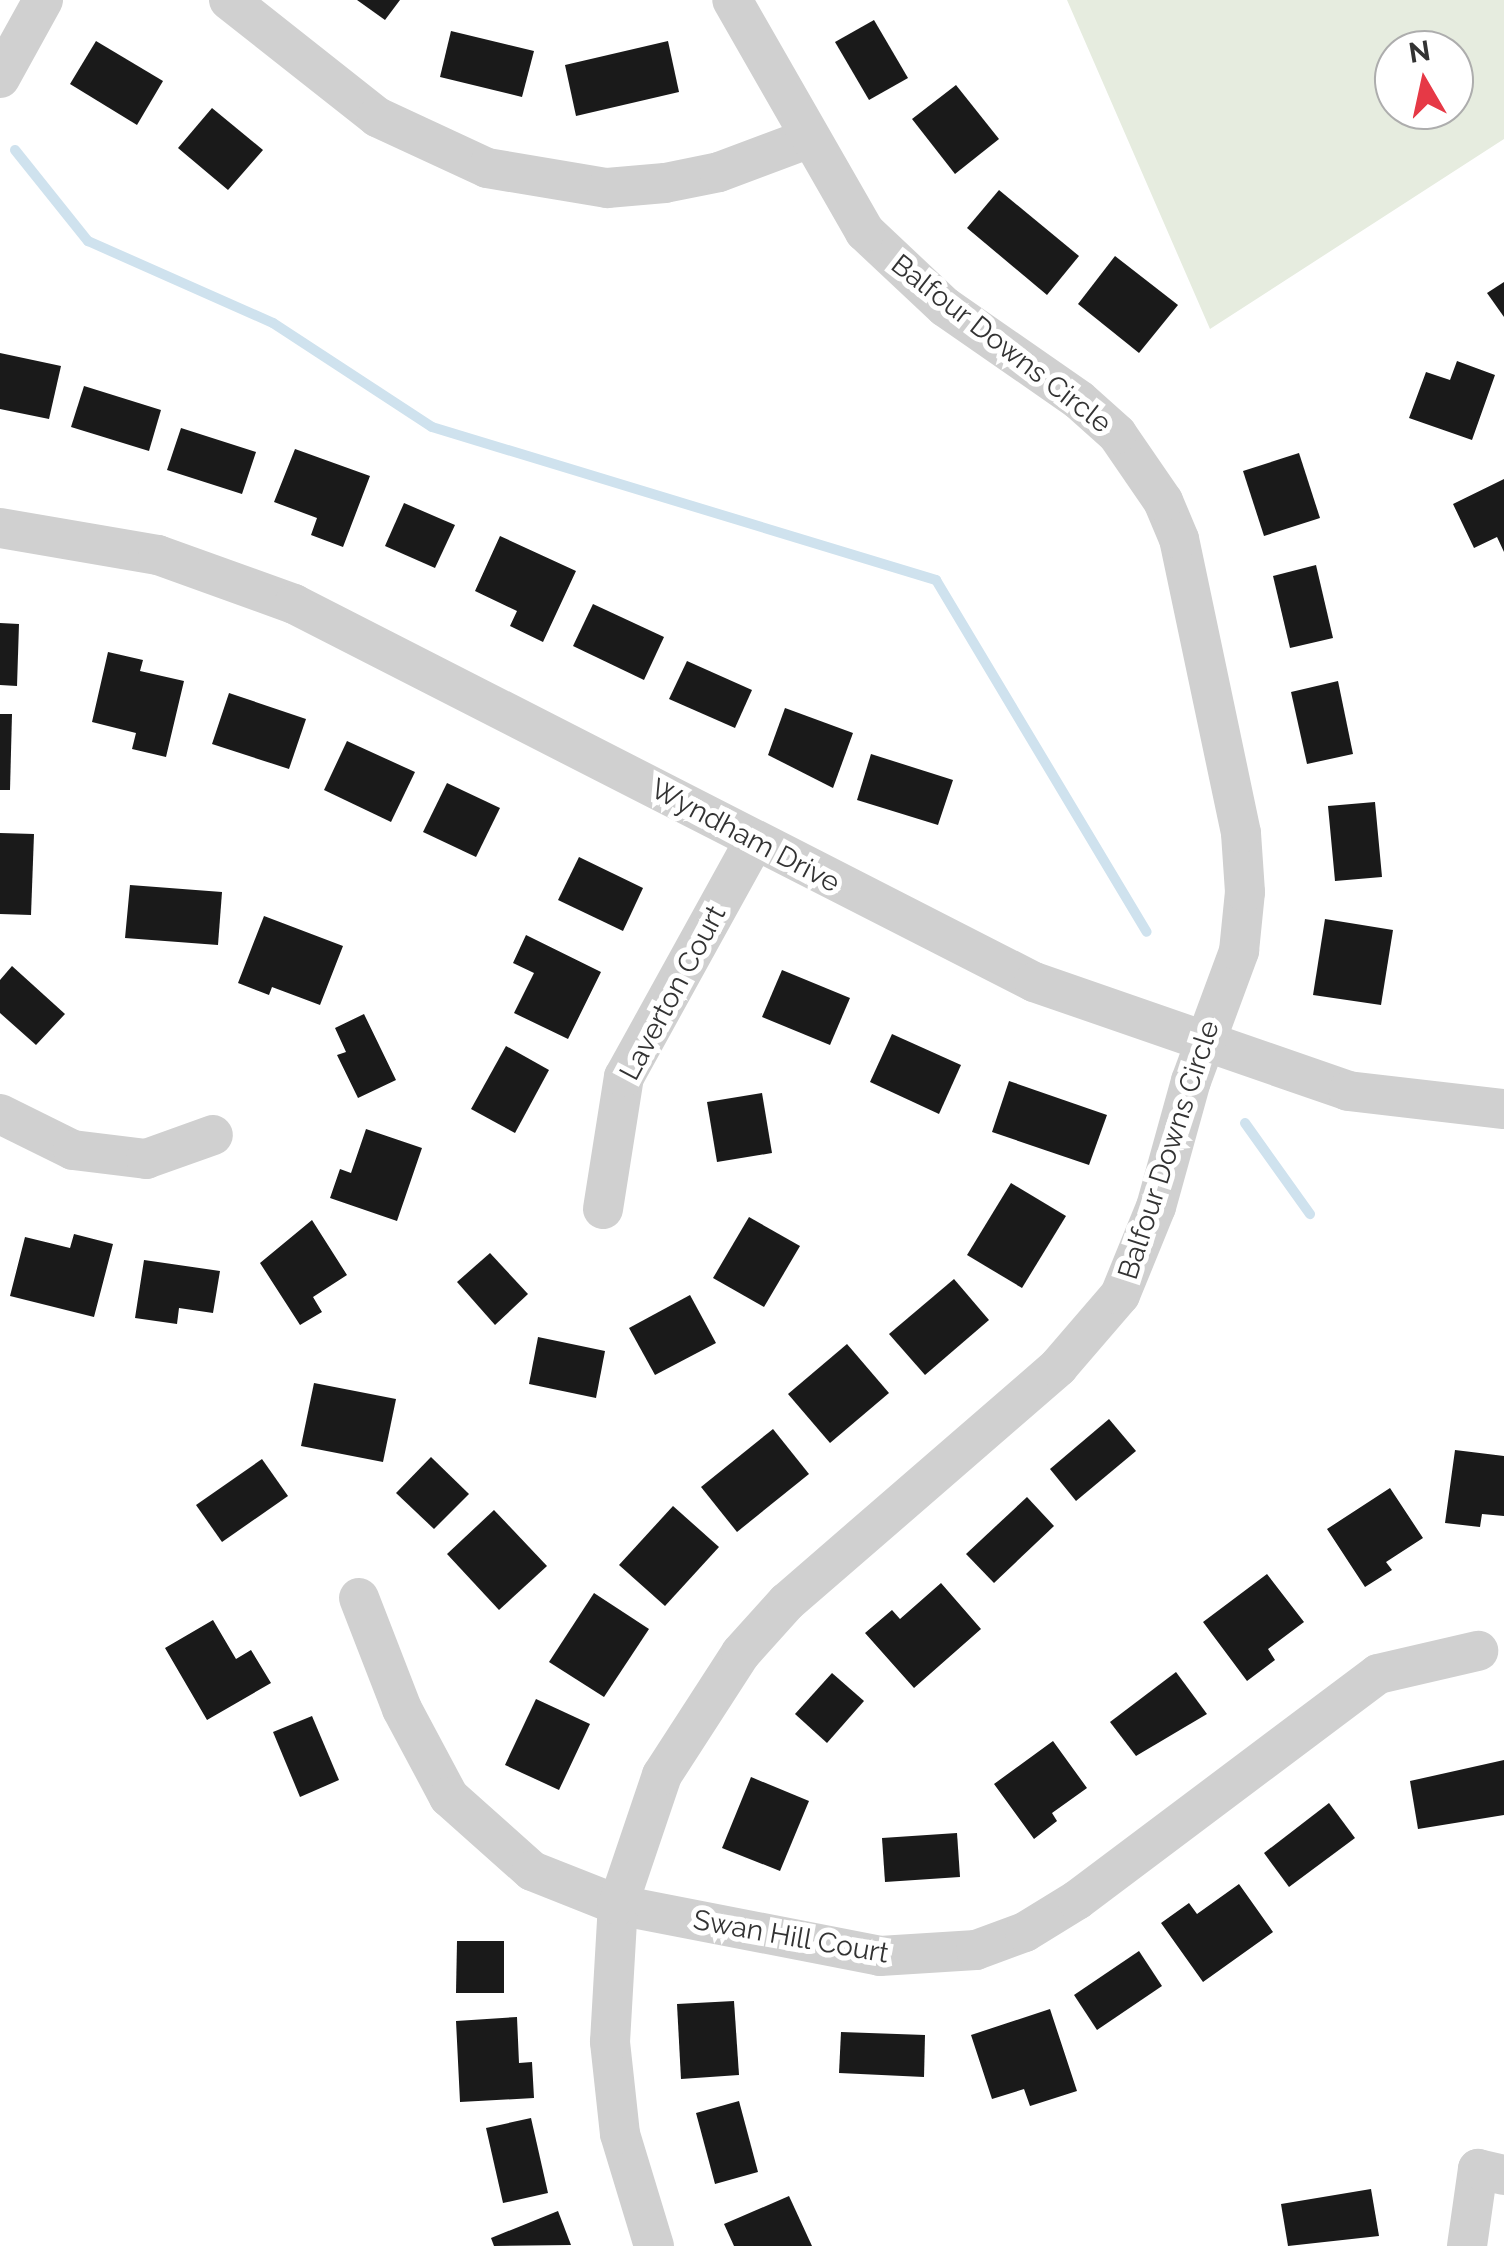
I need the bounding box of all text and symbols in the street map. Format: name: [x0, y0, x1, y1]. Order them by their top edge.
north arrow: [1374, 30, 1474, 130]
text: N: [1406, 34, 1433, 70]
street label: Balfour Downs Circle: [884, 247, 1118, 441]
street label: Wyndham Drive: [645, 772, 845, 900]
street label: Laverton Court: [613, 900, 733, 1086]
street label: Balfour Downs Circle: [1111, 1016, 1227, 1284]
street label: Swan Hill Court: [690, 1903, 892, 1971]

